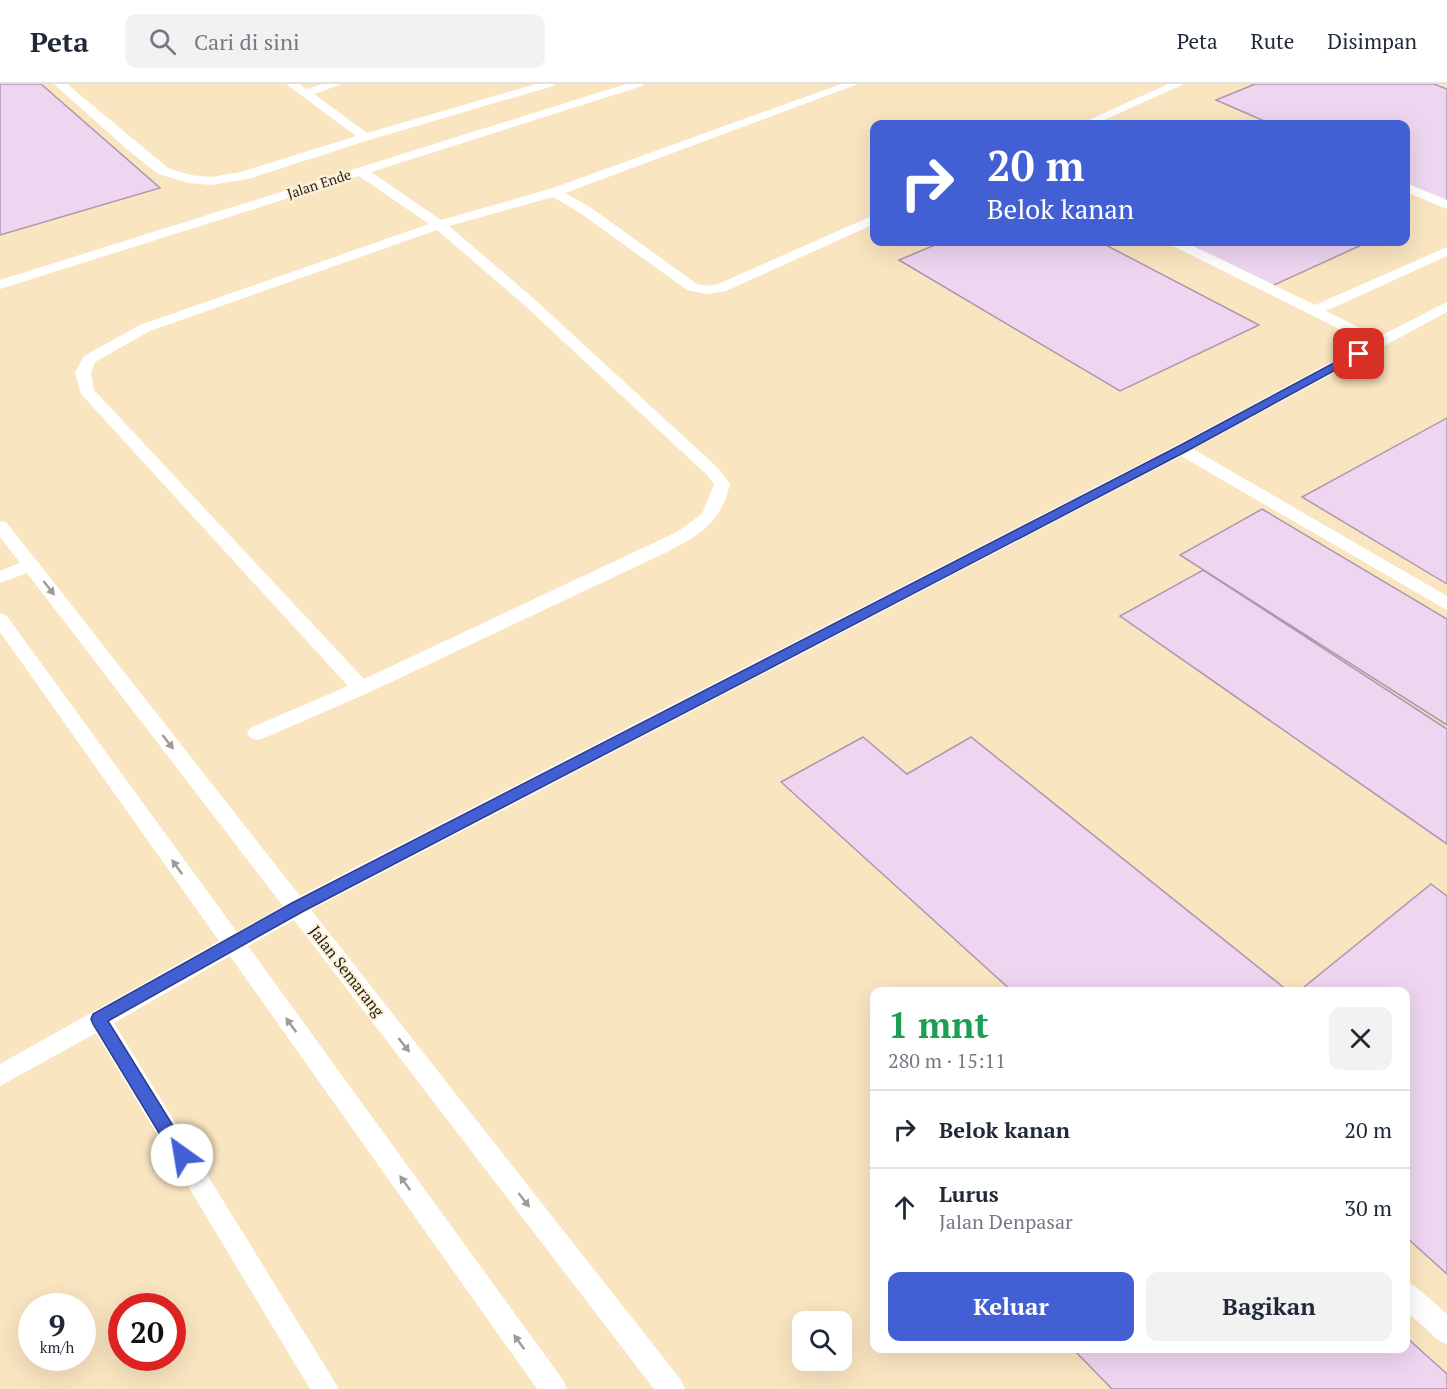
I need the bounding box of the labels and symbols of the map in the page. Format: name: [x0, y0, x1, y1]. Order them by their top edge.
street label: Jalan Ende: [284, 164, 353, 203]
pin: [1333, 328, 1384, 379]
one-way arrow: [42, 581, 54, 596]
one-way arrow: [162, 735, 174, 750]
one-way arrow: [172, 859, 184, 874]
street label: Jalan Semarang: [304, 921, 390, 1022]
one-way arrow: [286, 1017, 297, 1033]
one-way arrow: [398, 1038, 410, 1053]
position arrow: [150, 1123, 214, 1187]
one-way arrow: [399, 1176, 411, 1192]
one-way arrow: [517, 1192, 529, 1207]
speed limit sign: 20: [108, 1293, 186, 1371]
one-way arrow: [513, 1334, 525, 1350]

